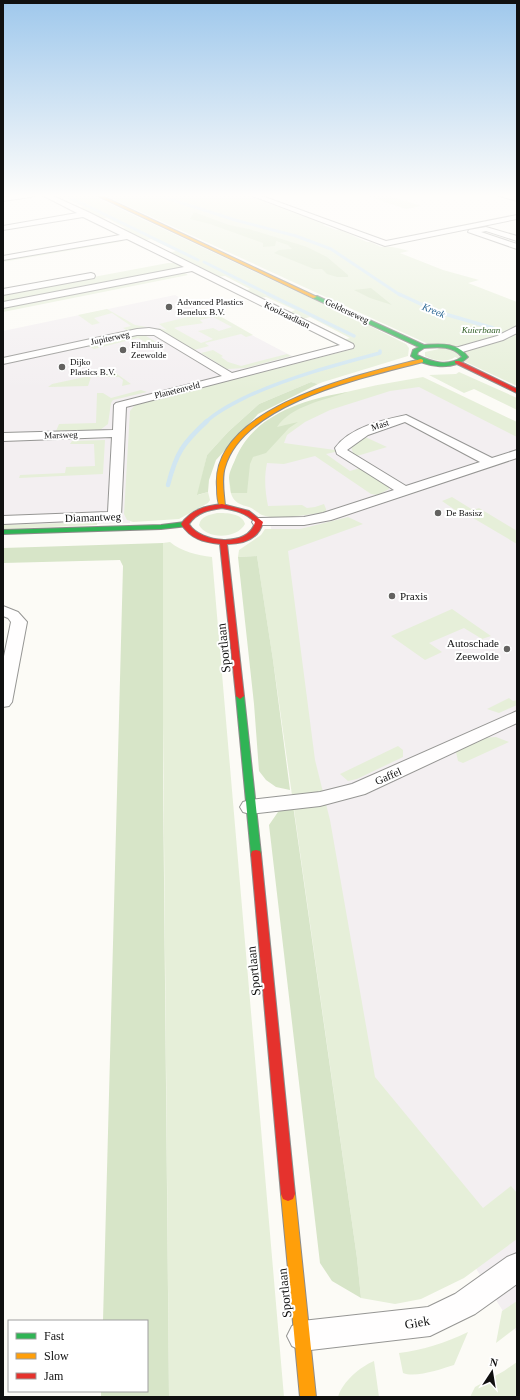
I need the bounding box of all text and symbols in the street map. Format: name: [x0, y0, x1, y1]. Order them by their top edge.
place label: Advanced Plastics Benelux B.V.: [177, 297, 244, 317]
street label: Gelderseweg: [324, 297, 371, 326]
street label: Koolzaadlaan: [263, 300, 312, 331]
water label: Kreek: [420, 301, 447, 320]
marker: Advanced Plastics Benelux B.V.: [164, 302, 174, 312]
park label: Kuierbaan: [461, 325, 501, 335]
street label: Jupiterweg: [90, 329, 131, 347]
place label: Filmhuis Zeewolde: [131, 340, 166, 360]
marker: Filmhuis Zeewolde: [118, 345, 128, 355]
place label: Dijko Plastics B.V.: [70, 357, 116, 377]
marker: Dijko Plastics B.V.: [57, 362, 67, 372]
street label: Planetenveld: [153, 379, 201, 400]
street label: Mast: [370, 417, 391, 433]
street label: Marsweg: [44, 429, 78, 441]
marker: De Basisz: [433, 508, 443, 518]
place label: De Basisz: [446, 508, 482, 518]
street label: Diamantweg: [65, 510, 122, 524]
place label: Praxis: [400, 590, 428, 602]
marker: Praxis: [387, 591, 397, 601]
street label: Sportlaan: [213, 622, 234, 674]
place label: Autoschade Zeewolde: [447, 637, 499, 662]
marker: Autoschade Zeewolde: [502, 644, 512, 654]
street label: Gaffel: [373, 765, 403, 787]
street label: Sportlaan: [243, 945, 264, 997]
street label: Sportlaan: [274, 1267, 295, 1319]
street label: Giek: [403, 1313, 431, 1332]
legend: [8, 1320, 148, 1392]
text: Fast: [44, 1329, 65, 1343]
text: Slow: [44, 1349, 69, 1363]
north arrow: [472, 1352, 512, 1392]
text: N: [489, 1356, 499, 1369]
text: Jam: [44, 1369, 64, 1383]

